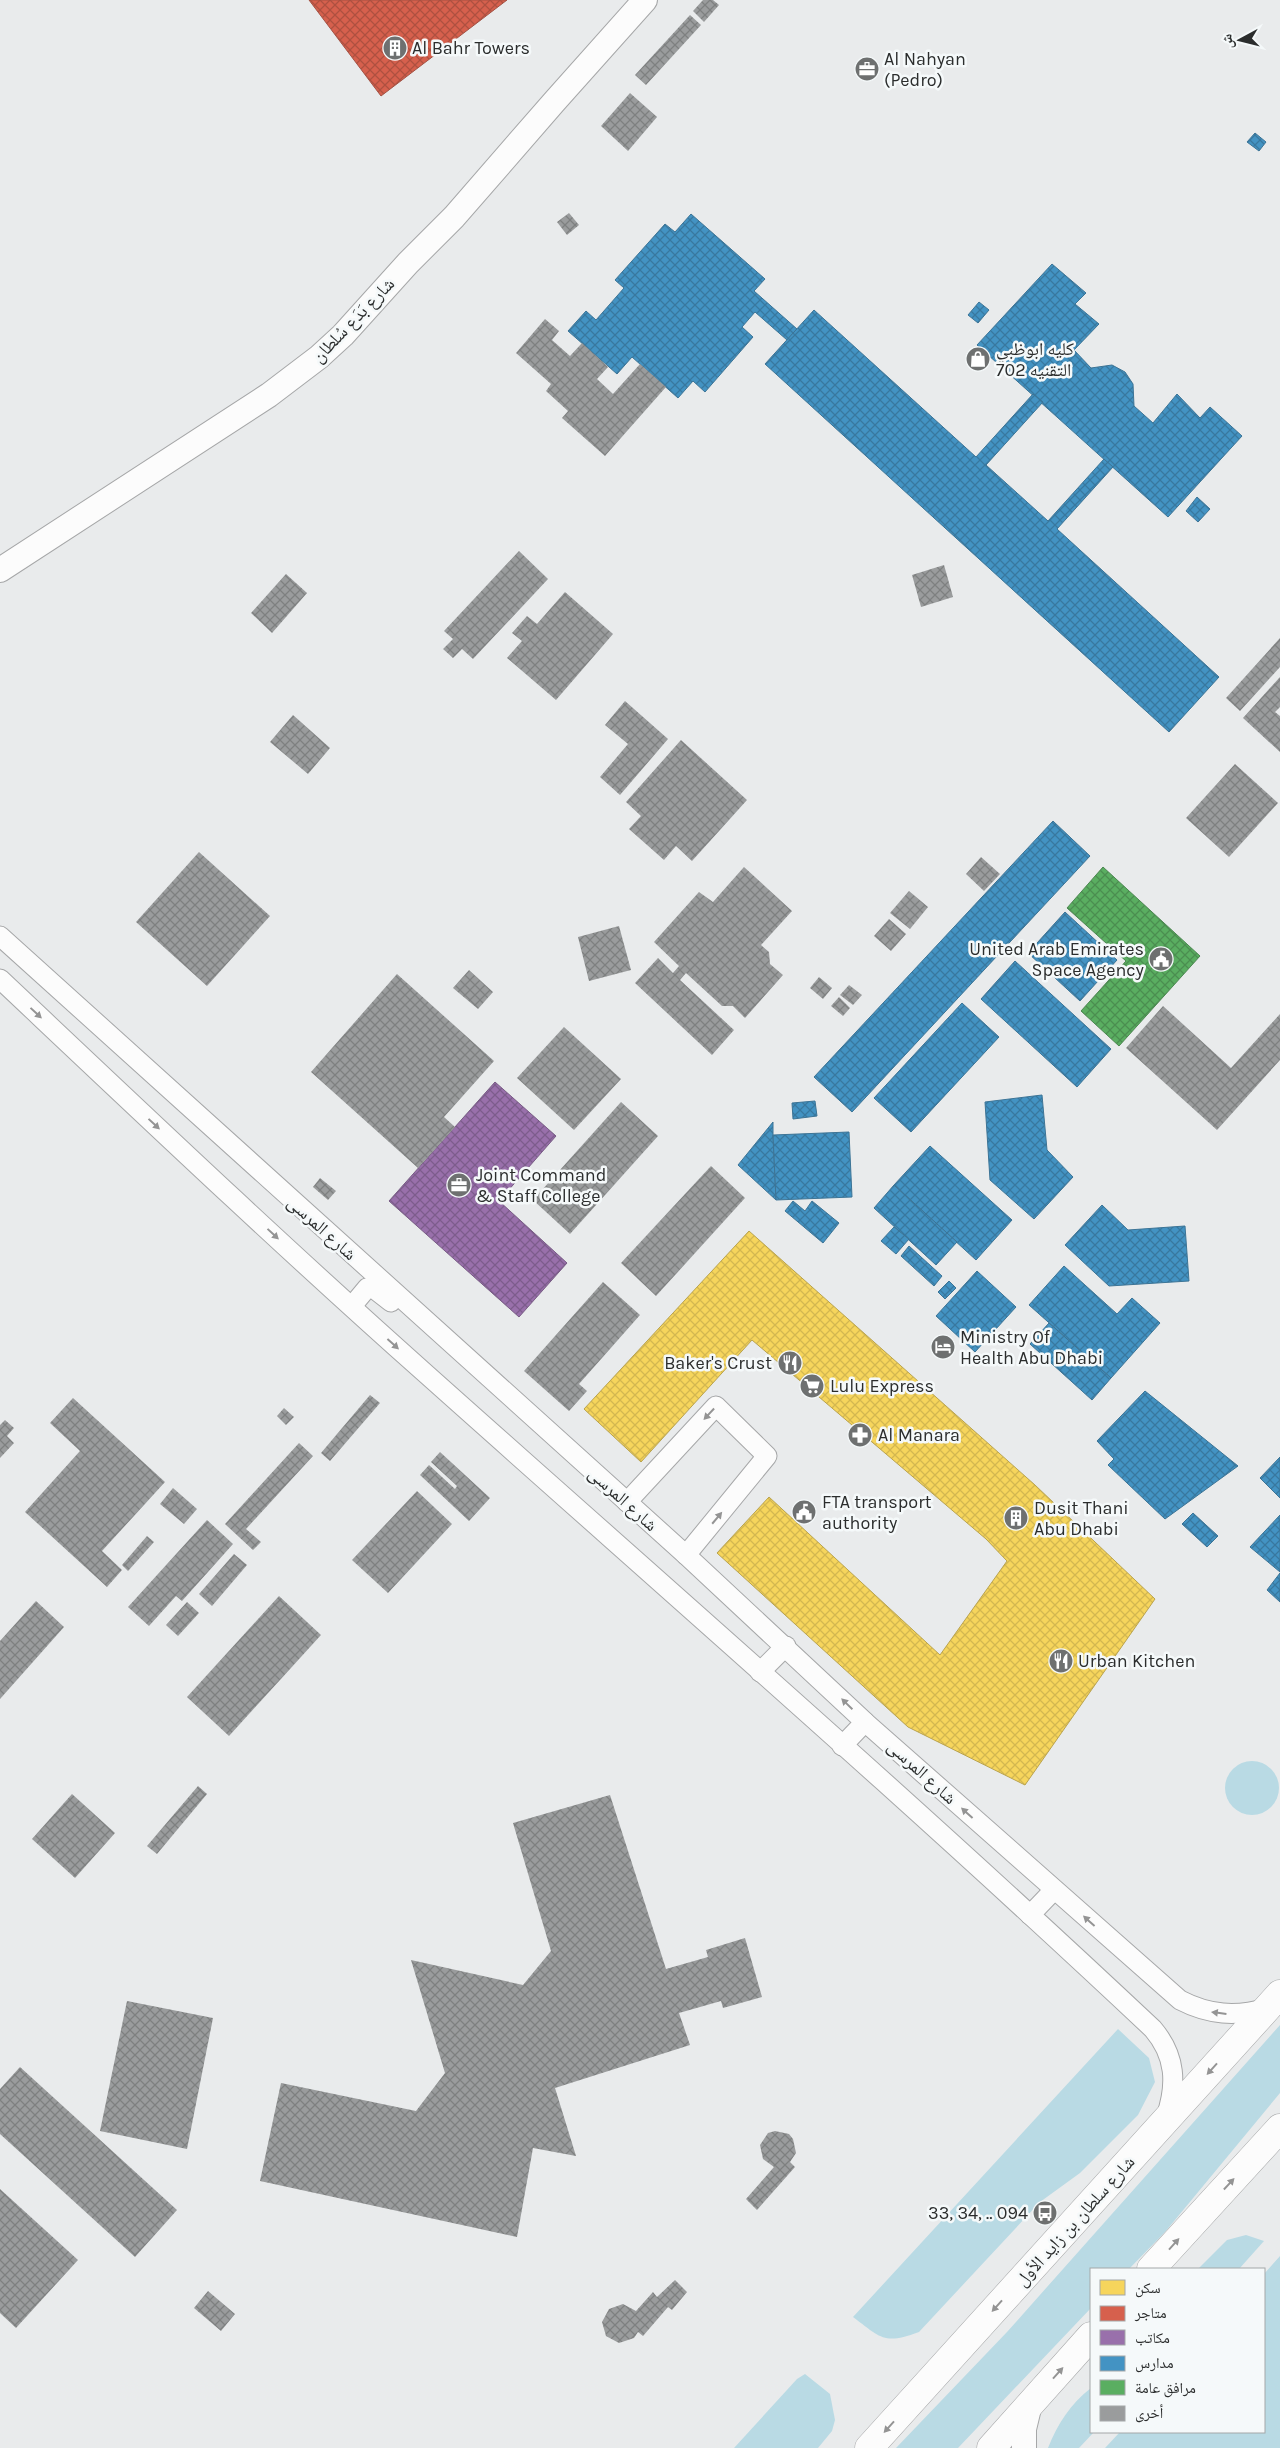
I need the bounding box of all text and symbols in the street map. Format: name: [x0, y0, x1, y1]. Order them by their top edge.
north arrow: [1215, 15, 1265, 65]
text: ش: [1218, 33, 1237, 50]
building icon: Al Bahr Towers: [382, 35, 408, 61]
place label: Al Bahr Towers: [412, 37, 530, 59]
place label: Al Nahyan (Pedro): [884, 48, 966, 91]
office icon: Al Nahyan (Pedro): [854, 56, 880, 82]
street label: شارع بَدَع سُلطان: [307, 273, 399, 367]
place label: كليه ابوظبي التقنيه 702: [996, 338, 1074, 381]
shop icon: كليه ابوظبي التقنيه 702: [965, 346, 991, 372]
place label: United Arab Emirates Space Agency: [969, 938, 1145, 981]
public building icon: United Arab Emirates Space Agency: [1148, 946, 1174, 972]
one-way arrow: [29, 1007, 41, 1019]
one-way arrow: [148, 1118, 160, 1130]
place label: Joint Command & Staff College: [476, 1164, 606, 1207]
office icon: Joint Command & Staff College: [446, 1172, 472, 1198]
street label: شارع المرسى: [283, 1191, 361, 1265]
one-way arrow: [267, 1228, 279, 1240]
place label: Ministry Of Health Abu Dhabi: [960, 1326, 1103, 1369]
hotel icon: Ministry Of Health Abu Dhabi: [930, 1334, 956, 1360]
one-way arrow: [387, 1338, 399, 1350]
restaurant icon: Baker's Crust: [777, 1350, 803, 1376]
place label: Baker's Crust: [664, 1352, 772, 1374]
supermarket icon: Lulu Express: [799, 1373, 825, 1399]
place label: Lulu Express: [830, 1375, 934, 1397]
one-way arrow: [703, 1407, 715, 1419]
pharmacy icon: Al Manara: [847, 1422, 873, 1448]
place label: Al Manara: [878, 1424, 960, 1446]
street label: شارع المرسى: [584, 1462, 662, 1536]
place label: FTA transport authority: [822, 1491, 932, 1534]
place label: Dusit Thani Abu Dhabi: [1034, 1497, 1129, 1540]
public building icon: FTA transport authority: [791, 1499, 817, 1525]
building icon: Dusit Thani Abu Dhabi: [1003, 1505, 1029, 1531]
one-way arrow: [711, 1511, 722, 1524]
restaurant icon: Urban Kitchen: [1048, 1648, 1074, 1674]
place label: Urban Kitchen: [1078, 1650, 1195, 1672]
one-way arrow: [841, 1698, 853, 1710]
street label: شارع المرسى: [883, 1735, 961, 1809]
one-way arrow: [962, 1807, 974, 1819]
one-way arrow: [1083, 1915, 1095, 1927]
one-way arrow: [1211, 2009, 1227, 2017]
one-way arrow: [1207, 2062, 1218, 2075]
street label: شارع سلطان بن زايد الأول: [1011, 2151, 1139, 2291]
one-way arrow: [1223, 2178, 1235, 2190]
bus stop icon: 33, 34, .. 094: [1032, 2200, 1058, 2226]
place label: 33, 34, .. 094: [928, 2202, 1028, 2224]
one-way arrow: [1168, 2238, 1179, 2251]
legend: [1090, 2268, 1265, 2433]
text: سكن: [1135, 2279, 1161, 2298]
one-way arrow: [991, 2299, 1003, 2311]
text: متاجر: [1134, 2304, 1167, 2322]
text: مكاتب: [1135, 2329, 1170, 2347]
text: مدارس: [1135, 2354, 1174, 2373]
one-way arrow: [1052, 2367, 1064, 2379]
text: مرافق عامة: [1135, 2379, 1196, 2398]
text: أخرى: [1135, 2404, 1164, 2423]
one-way arrow: [883, 2420, 894, 2433]

